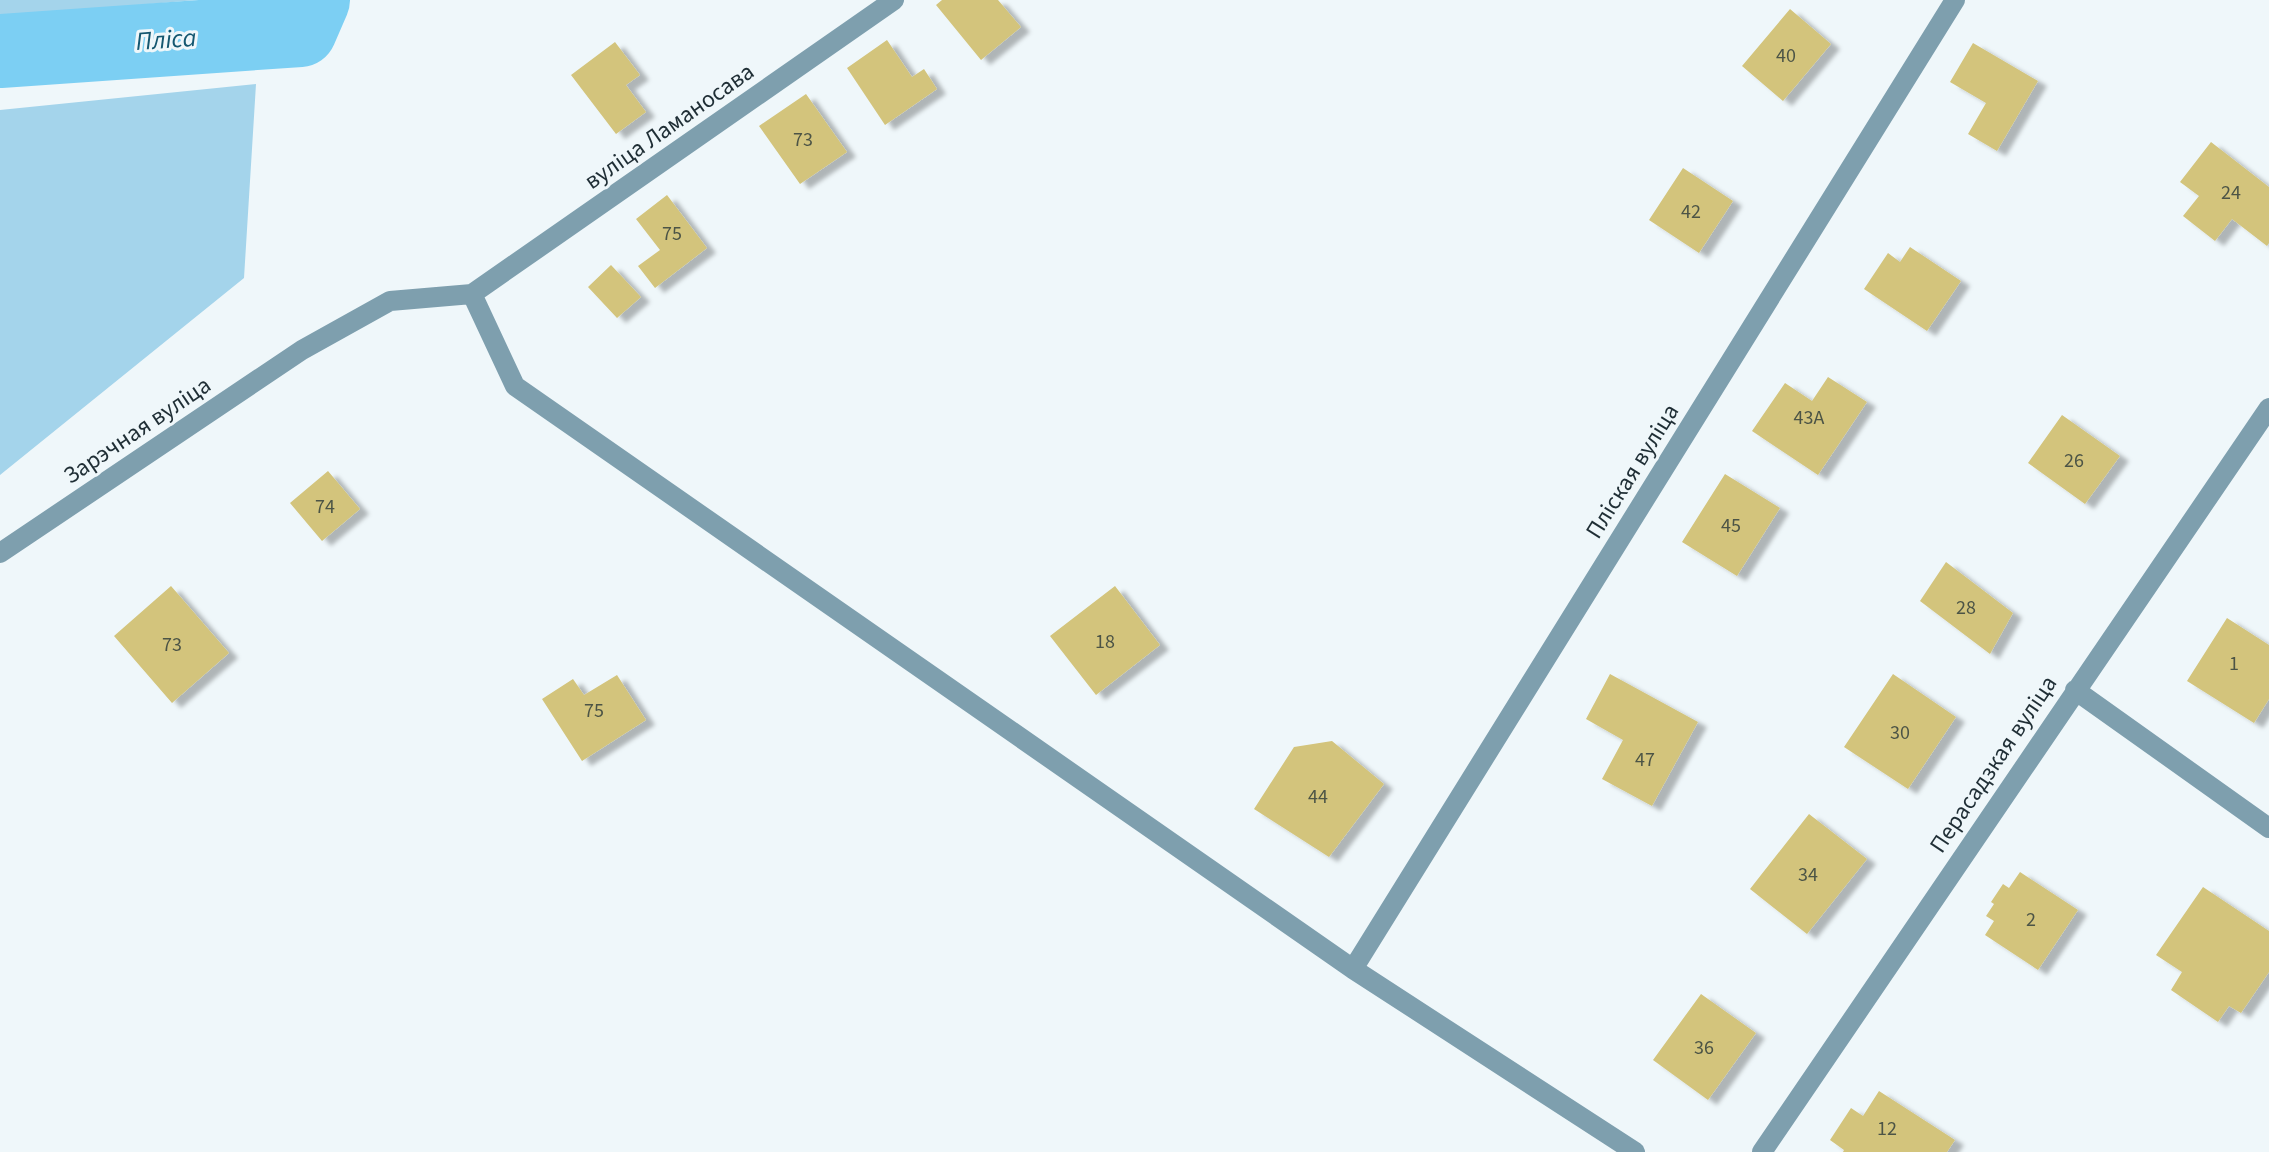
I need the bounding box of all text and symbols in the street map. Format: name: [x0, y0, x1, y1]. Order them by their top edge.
water label: Пліса: [134, 19, 198, 60]
house number: 40: [1776, 42, 1796, 70]
street label: вуліца Ламаносава: [577, 55, 761, 198]
house number: 73: [793, 126, 813, 154]
house number: 24: [2221, 179, 2241, 207]
house number: 42: [1681, 198, 1701, 226]
house number: 75: [662, 220, 682, 248]
street label: Зарэчная вуліца: [56, 368, 218, 493]
street label: Пліская вуліца: [1577, 397, 1688, 546]
house number: 43А: [1794, 404, 1824, 432]
house number: 26: [2064, 447, 2084, 475]
house number: 74: [315, 493, 335, 521]
house number: 45: [1721, 512, 1741, 540]
house number: 28: [1956, 594, 1976, 622]
house number: 18: [1095, 628, 1115, 656]
house number: 73: [162, 631, 182, 659]
house number: 1: [2229, 650, 2239, 678]
street label: Перасадзкая вуліца: [1921, 669, 2066, 860]
house number: 75: [584, 697, 604, 725]
house number: 30: [1890, 719, 1910, 747]
house number: 47: [1635, 746, 1655, 774]
house number: 44: [1308, 783, 1328, 811]
house number: 34: [1798, 861, 1818, 889]
house number: 2: [2026, 906, 2036, 934]
house number: 36: [1694, 1034, 1714, 1062]
house number: 12: [1877, 1115, 1897, 1143]

